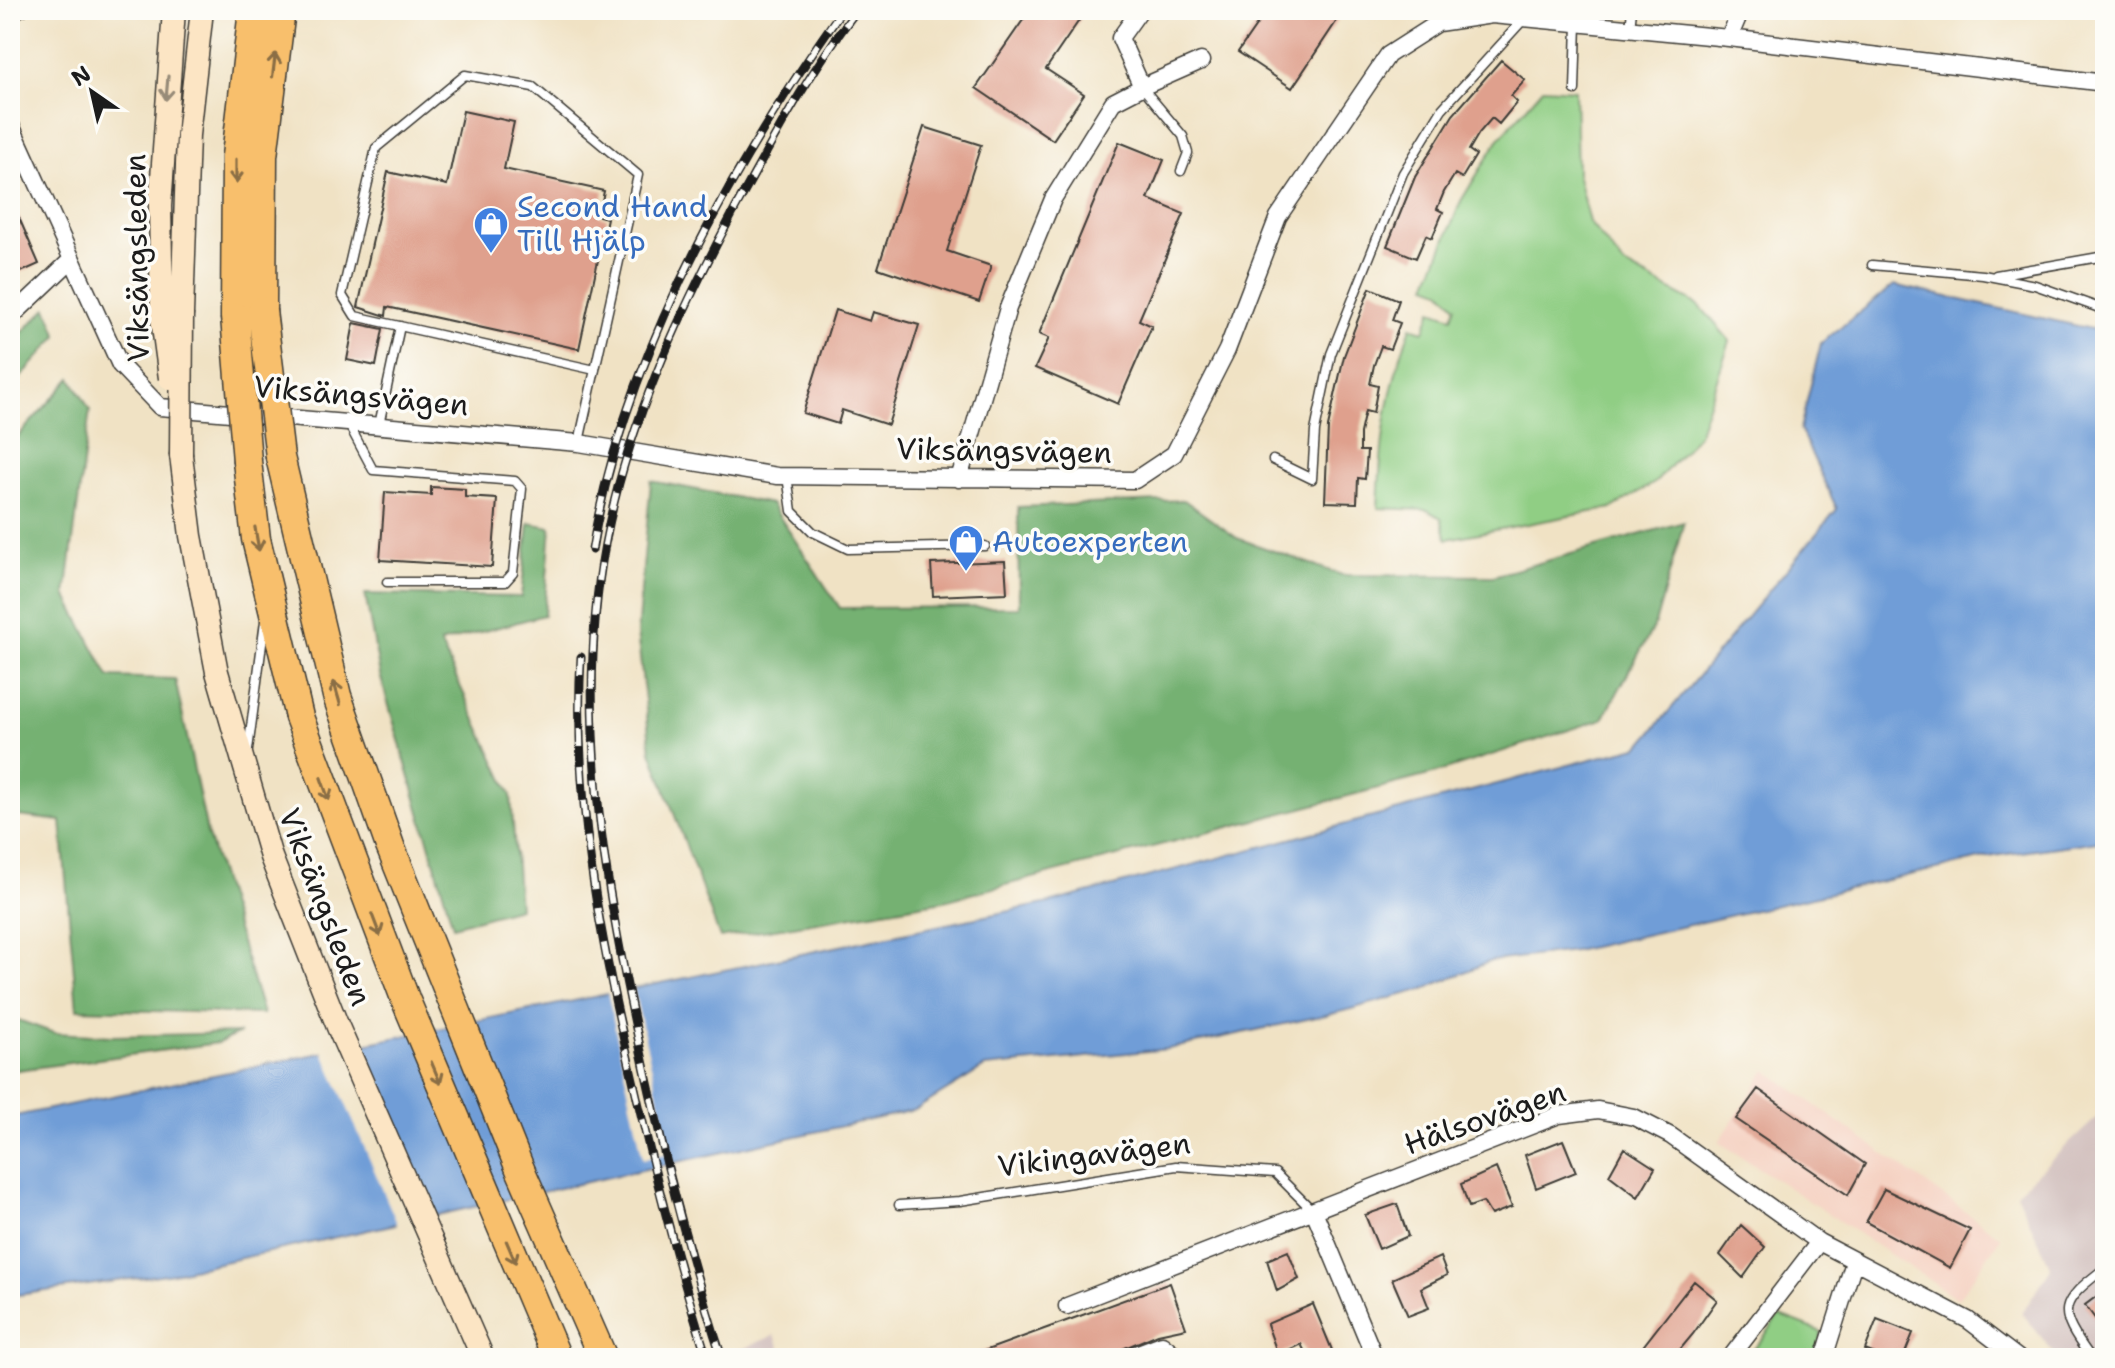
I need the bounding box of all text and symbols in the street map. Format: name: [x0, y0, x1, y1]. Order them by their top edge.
north arrow: [52, 52, 132, 132]
one-way arrow: [267, 52, 282, 79]
text: N: [66, 59, 96, 93]
one-way arrow: [159, 74, 174, 101]
street label: Viksängsleden: [114, 154, 159, 362]
one-way arrow: [228, 157, 244, 184]
place label: Second Hand Till Hjälp: [517, 186, 708, 261]
shop icon: Second Hand Till Hjälp: [472, 205, 510, 255]
street label: Viksängsvägen: [252, 366, 470, 425]
street label: Viksängsvägen: [896, 428, 1112, 473]
place label: Autoexperten: [992, 521, 1188, 562]
shop icon: Autoexperten: [947, 523, 985, 573]
one-way arrow: [250, 525, 265, 551]
one-way arrow: [329, 681, 344, 707]
one-way arrow: [319, 776, 333, 801]
street label: Viksängsleden: [269, 802, 382, 1011]
one-way arrow: [370, 912, 384, 937]
one-way arrow: [429, 1060, 444, 1085]
street label: Hälsovägen: [1399, 1071, 1571, 1164]
street label: Vikingavägen: [995, 1122, 1193, 1187]
one-way arrow: [505, 1239, 520, 1264]

